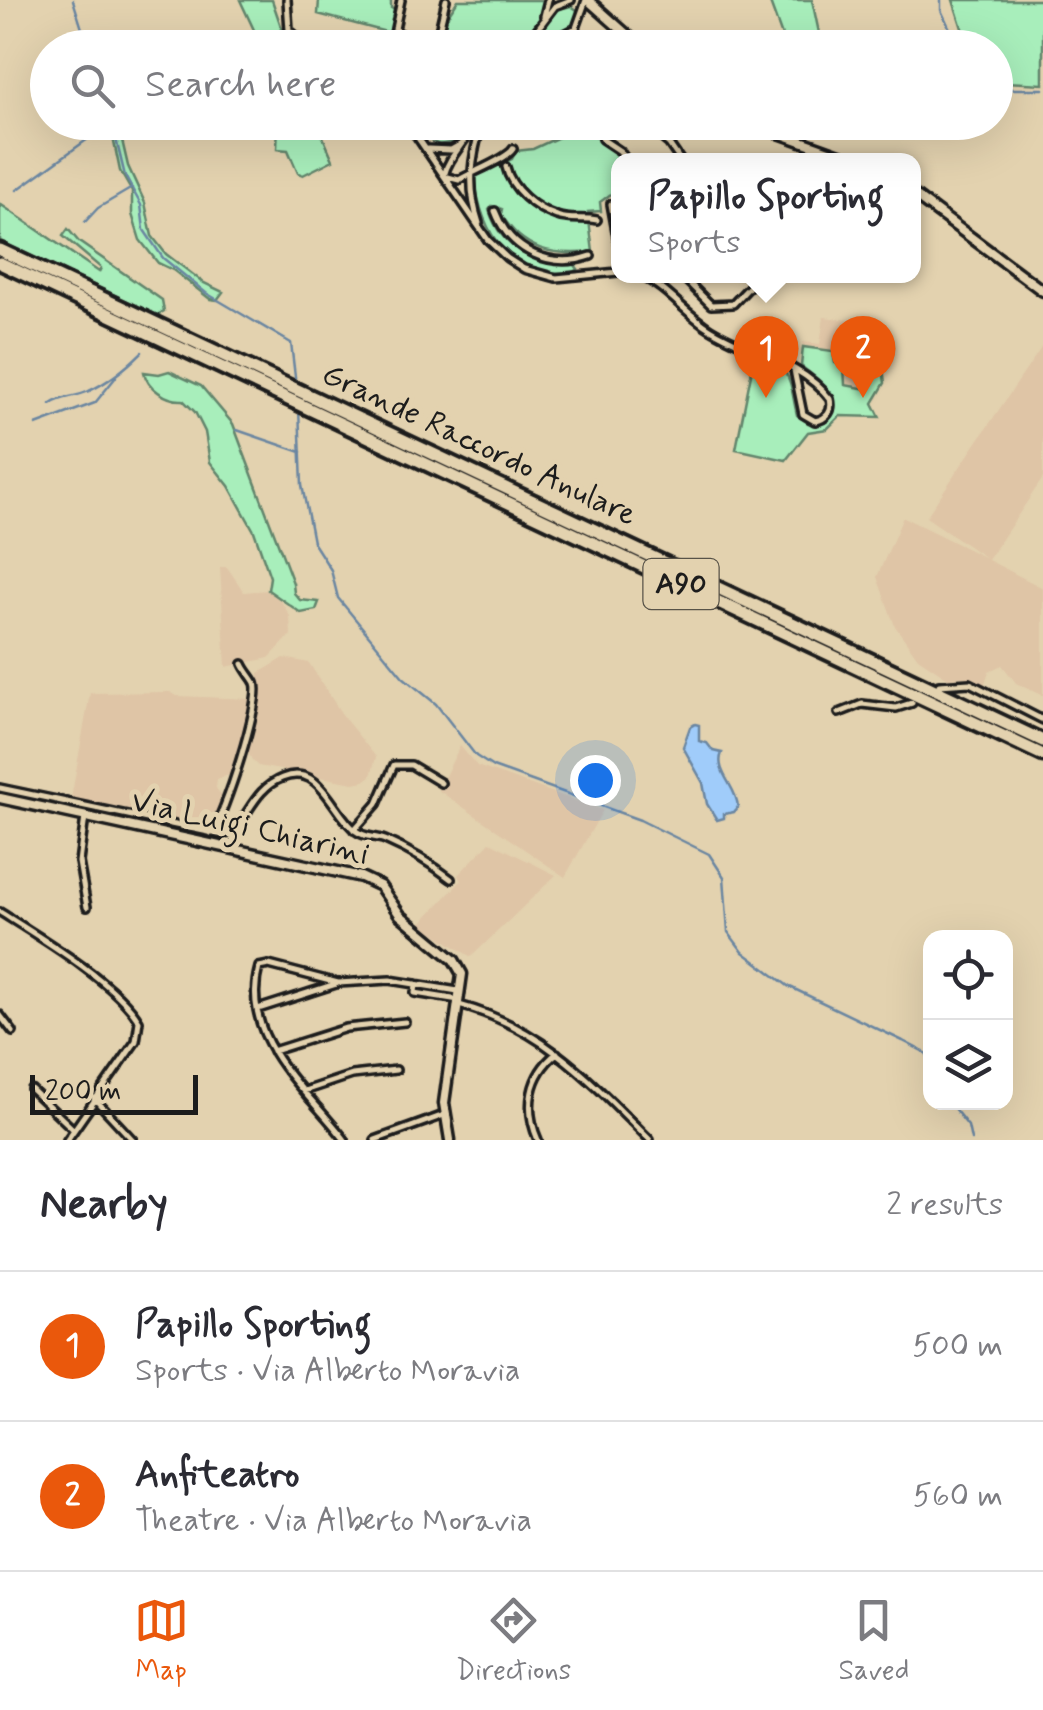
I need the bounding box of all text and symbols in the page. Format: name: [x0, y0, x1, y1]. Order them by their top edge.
search box: [30, 30, 1013, 140]
icon: search: [65, 58, 120, 113]
text: Search here: [145, 61, 336, 110]
popup: [611, 153, 921, 283]
text: Papillo Sporting: [648, 173, 884, 222]
text: Sports: [648, 222, 740, 264]
pin: 1: [734, 316, 798, 398]
pin: 2: [830, 316, 896, 398]
street label: Grande Raccordo Anulare: [315, 354, 643, 536]
road number: A90: [644, 559, 718, 609]
your location: [570, 755, 621, 806]
street label: Via Luigi Chiarini: [126, 780, 373, 879]
map controls: [923, 930, 1013, 1110]
button: locate: [923, 930, 1013, 1020]
button: layers: [923, 1020, 1013, 1110]
scale bar: [30, 1070, 198, 1114]
text: 200 m: [45, 1074, 121, 1111]
text: Nearby: [40, 1178, 168, 1233]
text: 2 results: [886, 1184, 1003, 1226]
text: Papillo Sporting: [135, 1301, 372, 1350]
text: 1: [65, 1325, 80, 1367]
text: 500 m: [912, 1325, 1003, 1367]
text: Sports · Via Alberto Moravia: [135, 1350, 520, 1392]
text: Anfiteatro: [135, 1451, 300, 1500]
text: 2: [65, 1475, 80, 1517]
text: 560 m: [913, 1475, 1003, 1517]
text: Theatre · Via Alberto Moravia: [135, 1500, 532, 1542]
tab: Map: [134, 1593, 189, 1690]
tab: Directions: [456, 1593, 571, 1690]
tab: Saved: [839, 1593, 909, 1690]

